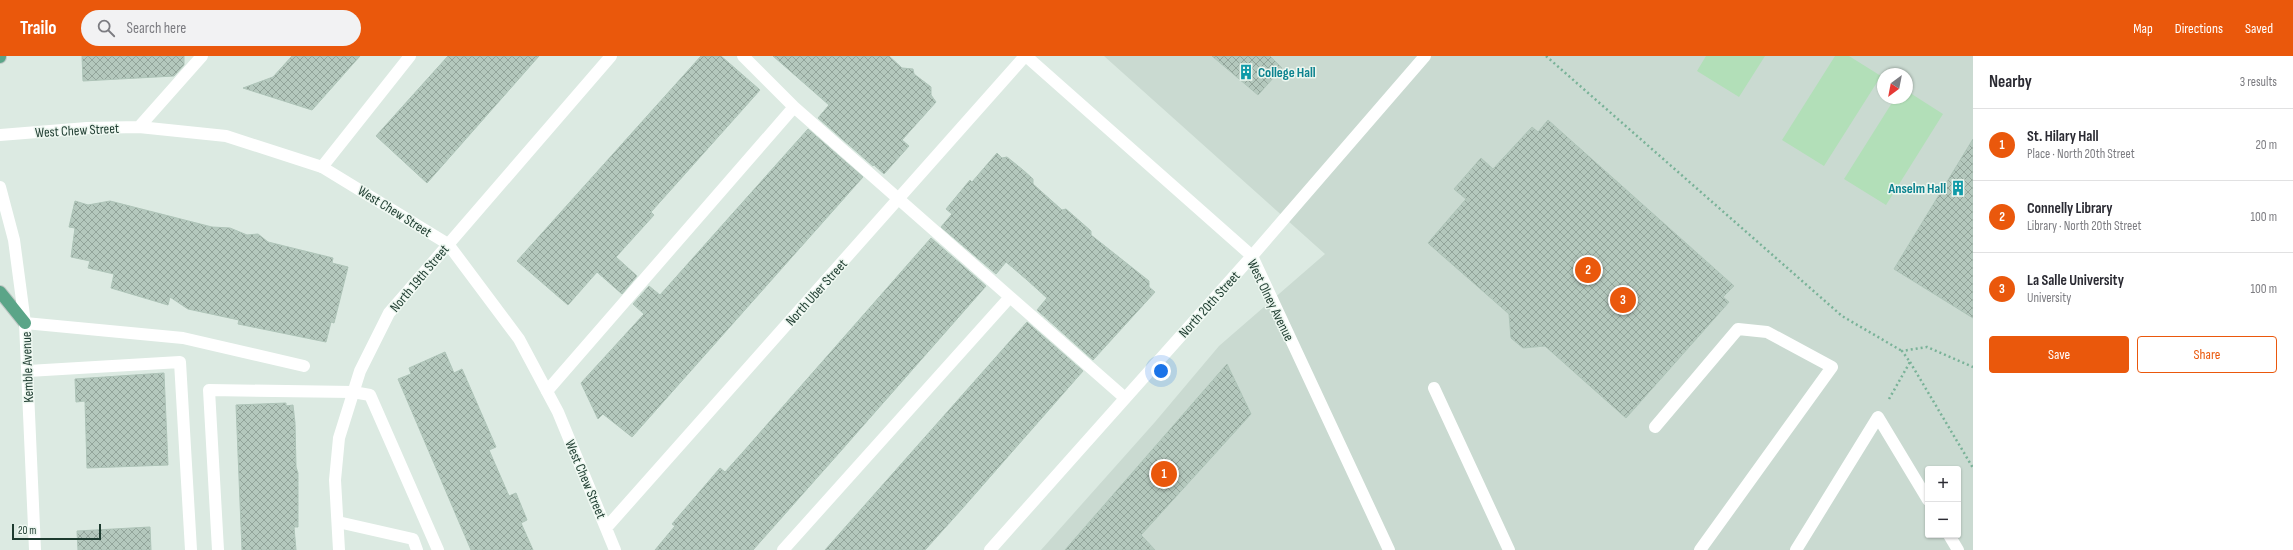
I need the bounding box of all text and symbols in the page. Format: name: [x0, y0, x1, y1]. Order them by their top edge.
search box: [81, 10, 361, 46]
text: Trailo: [20, 17, 57, 40]
icon: search: [95, 17, 117, 39]
text: Search here: [127, 19, 186, 38]
text: Map: [2133, 20, 2153, 37]
text: Directions: [2175, 20, 2223, 37]
text: Saved: [2245, 20, 2273, 37]
building icon: College Hall: [1237, 63, 1255, 81]
place label: College Hall: [1258, 64, 1316, 81]
north arrow: [1877, 68, 1913, 104]
text: Nearby: [1989, 72, 2032, 92]
text: 3 results: [2240, 74, 2277, 90]
street label: West Chew Street: [35, 120, 119, 141]
text: St. Hilary Hall: [2027, 127, 2098, 146]
text: 1: [1999, 137, 2005, 153]
text: 20 m: [2255, 137, 2277, 153]
text: Place · North 20th Street: [2027, 146, 2135, 162]
building icon: Anselm Hall: [1949, 179, 1967, 197]
place label: Anselm Hall: [1887, 180, 1946, 197]
street label: West Chew Street: [355, 182, 435, 241]
text: Connelly Library: [2027, 199, 2113, 218]
text: 2: [1999, 209, 2005, 225]
text: 100 m: [2250, 209, 2277, 225]
text: Library · North 20th Street: [2027, 218, 2141, 234]
street label: North 19th Street: [386, 241, 453, 316]
pin: 2: [1575, 255, 1601, 285]
street label: North Uber Street: [782, 256, 851, 329]
street label: West Olney Avenue: [1243, 257, 1298, 344]
street label: North 20th Street: [1175, 268, 1244, 341]
text: La Salle University: [2027, 271, 2124, 290]
text: 3: [1999, 281, 2005, 297]
text: 100 m: [2250, 281, 2277, 297]
pin: 3: [1610, 285, 1636, 315]
text: University: [2027, 290, 2071, 306]
street label: Kemble Avenue: [18, 331, 37, 403]
button: Save: [1989, 336, 2129, 373]
button: Share: [2137, 336, 2277, 373]
your location: [1151, 361, 1171, 381]
street label: West Chew Street: [561, 437, 610, 521]
pin: 1: [1151, 459, 1177, 489]
map controls: [1925, 466, 1961, 538]
button: +: [1925, 466, 1961, 502]
button: −: [1925, 502, 1961, 538]
scale bar: [12, 522, 101, 541]
text: 20 m: [18, 524, 36, 537]

